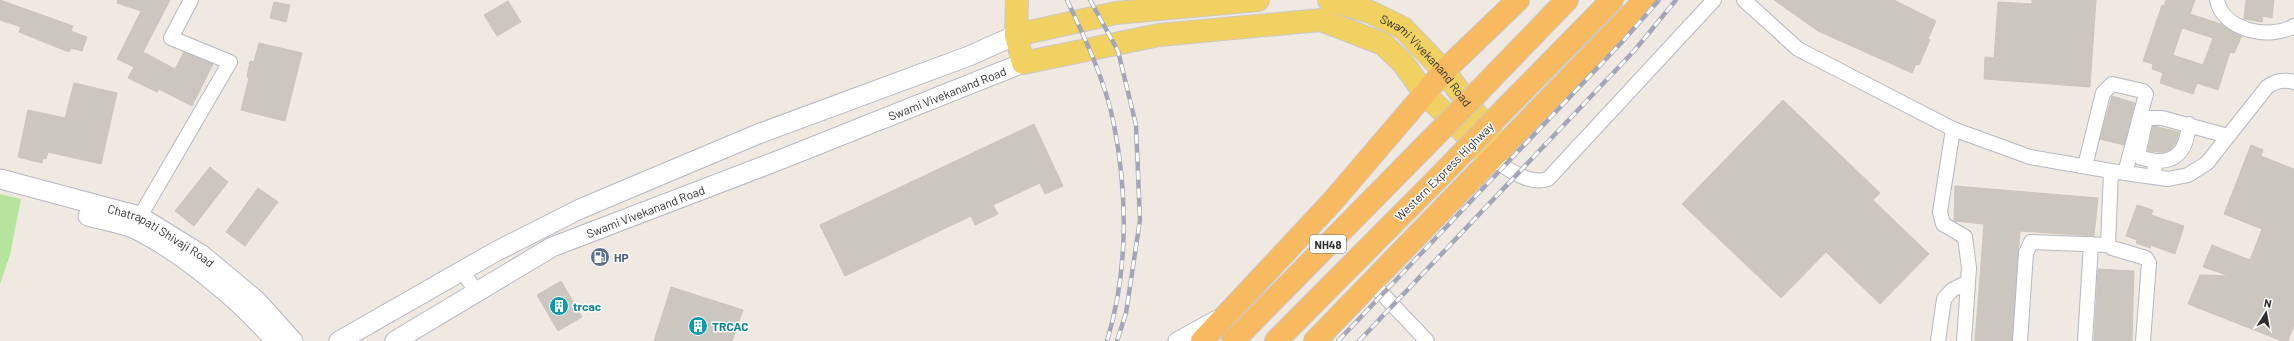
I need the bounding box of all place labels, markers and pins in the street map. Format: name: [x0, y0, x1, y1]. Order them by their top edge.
fuel station icon: HP: [589, 246, 611, 268]
place label: HP: [614, 250, 629, 264]
building icon: trcac: [548, 295, 570, 317]
place label: trcac: [573, 299, 602, 313]
building icon: TRCAC: [687, 315, 709, 337]
place label: TRCAC: [712, 319, 749, 333]

